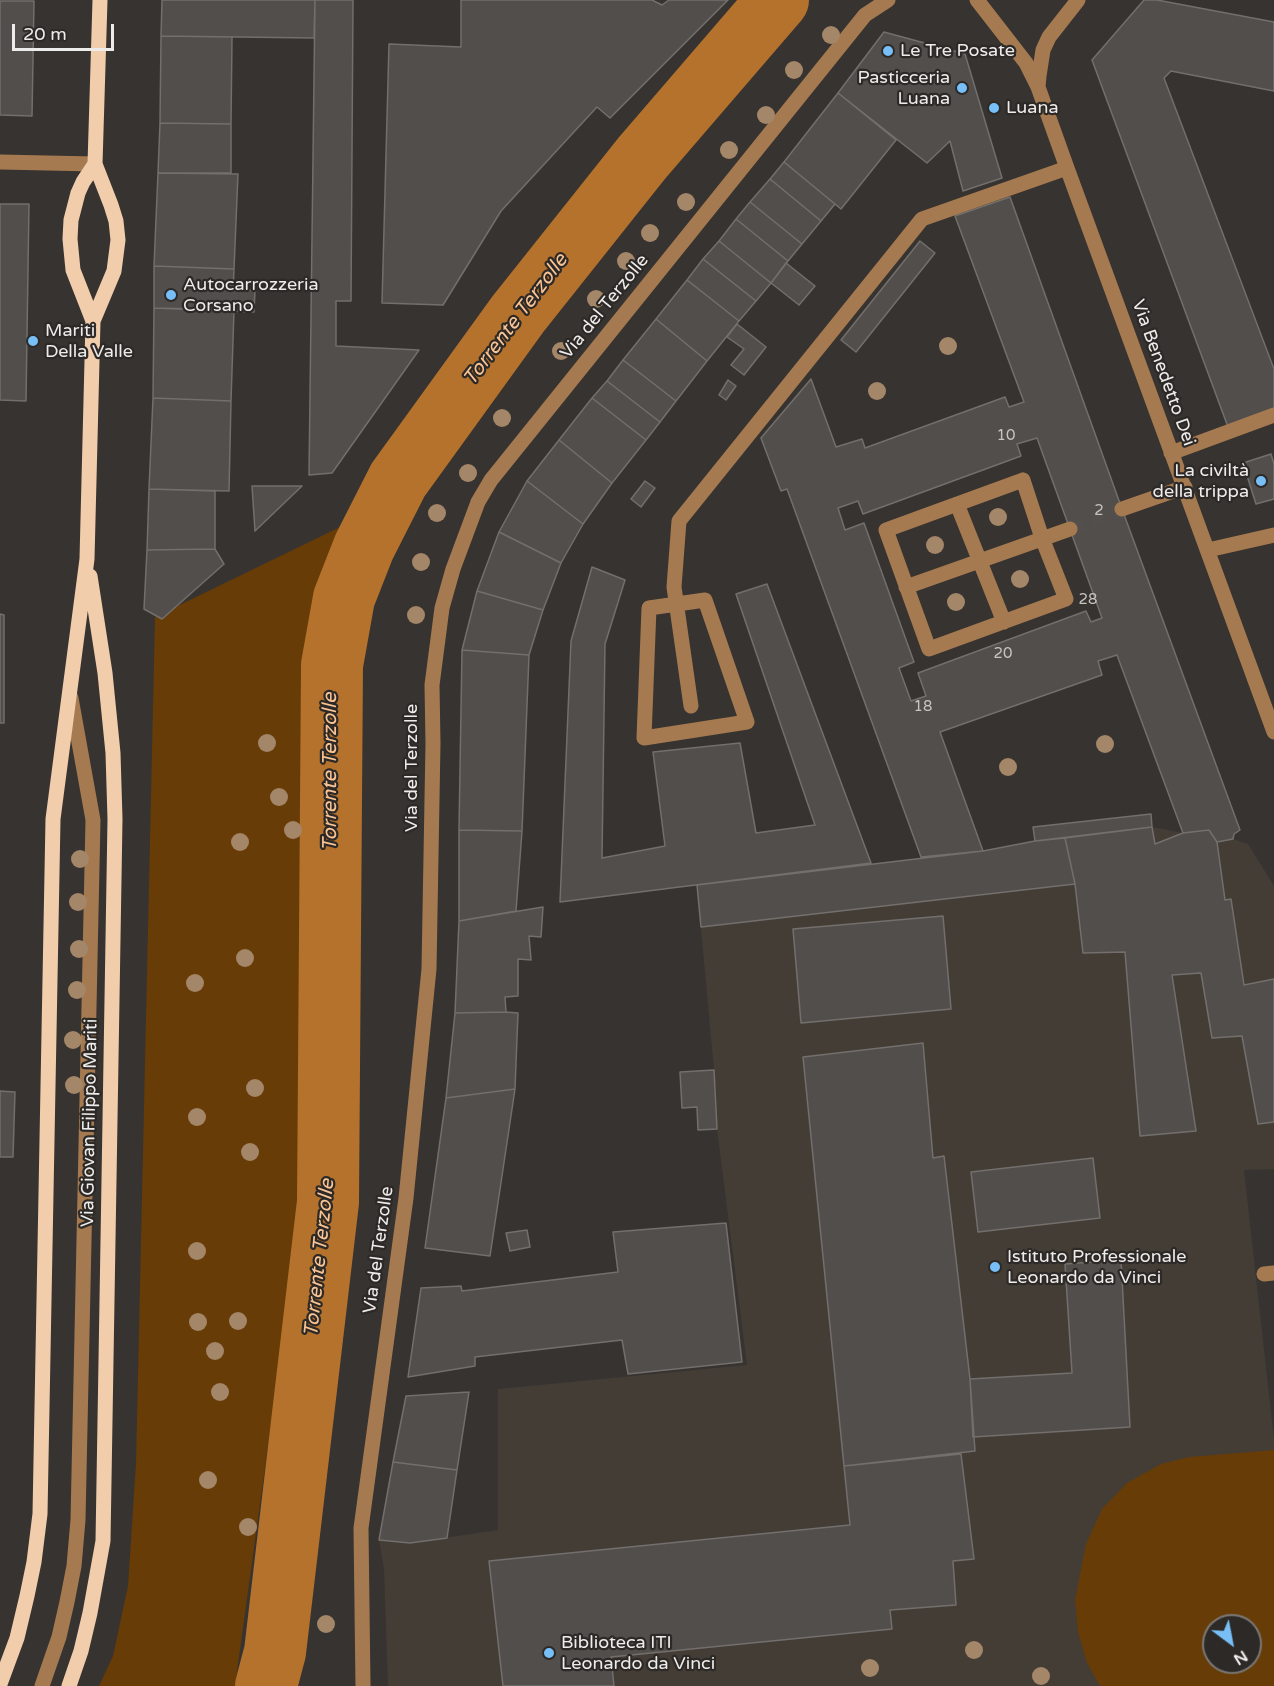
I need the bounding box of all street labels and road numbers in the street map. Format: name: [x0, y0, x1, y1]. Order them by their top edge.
street label: Via del Terzolle: [556, 250, 654, 364]
street label: Via Benedetto Dei: [1127, 297, 1199, 449]
street label: Via del Terzolle: [401, 704, 423, 832]
street label: Via Giovan Filippo Mariti: [77, 1019, 103, 1227]
street label: Via del Terzolle: [359, 1185, 399, 1315]

